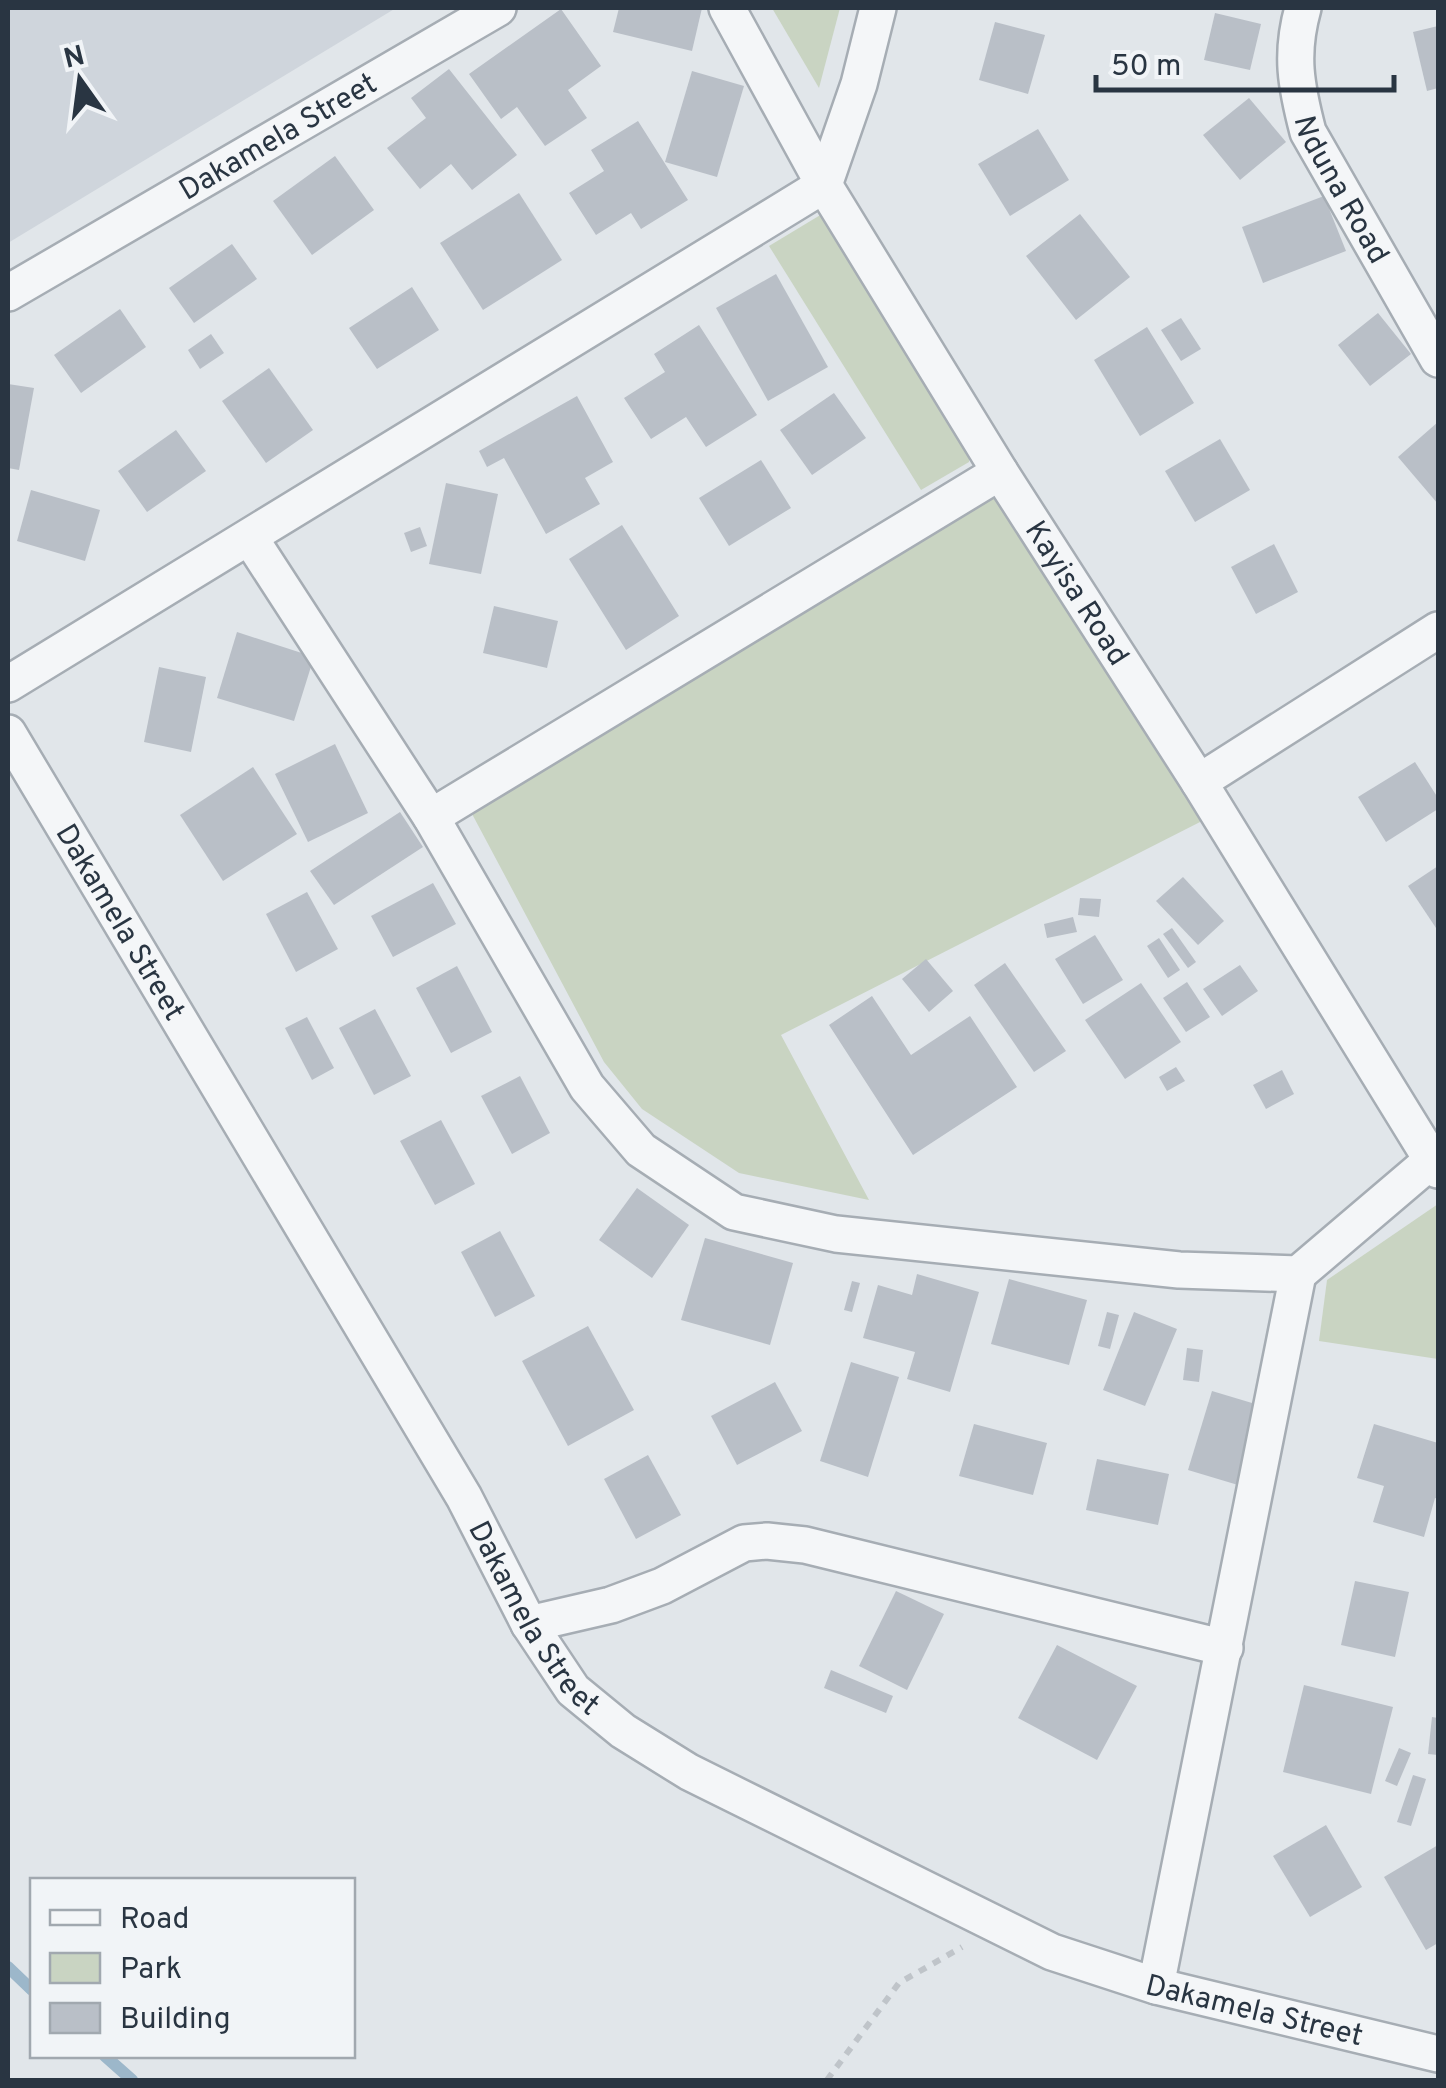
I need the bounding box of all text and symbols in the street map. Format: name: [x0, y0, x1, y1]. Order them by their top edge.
north arrow: [30, 30, 130, 130]
scale bar: [1096, 30, 1394, 92]
text: N: [61, 39, 89, 79]
text: 50 m: [1111, 49, 1181, 86]
street label: Dakamela Street: [174, 66, 384, 210]
street label: Nduna Road: [1284, 112, 1396, 271]
street label: Kayisa Road: [1015, 515, 1135, 673]
street label: Dakamela Street: [46, 818, 191, 1028]
street label: Dakamela Street: [459, 1516, 606, 1725]
legend: [30, 1878, 355, 2058]
text: Road: [120, 1902, 189, 1939]
text: Park: [120, 1952, 182, 1989]
street label: Dakamela Street: [1141, 1968, 1366, 2056]
text: Building: [120, 2002, 231, 2039]

